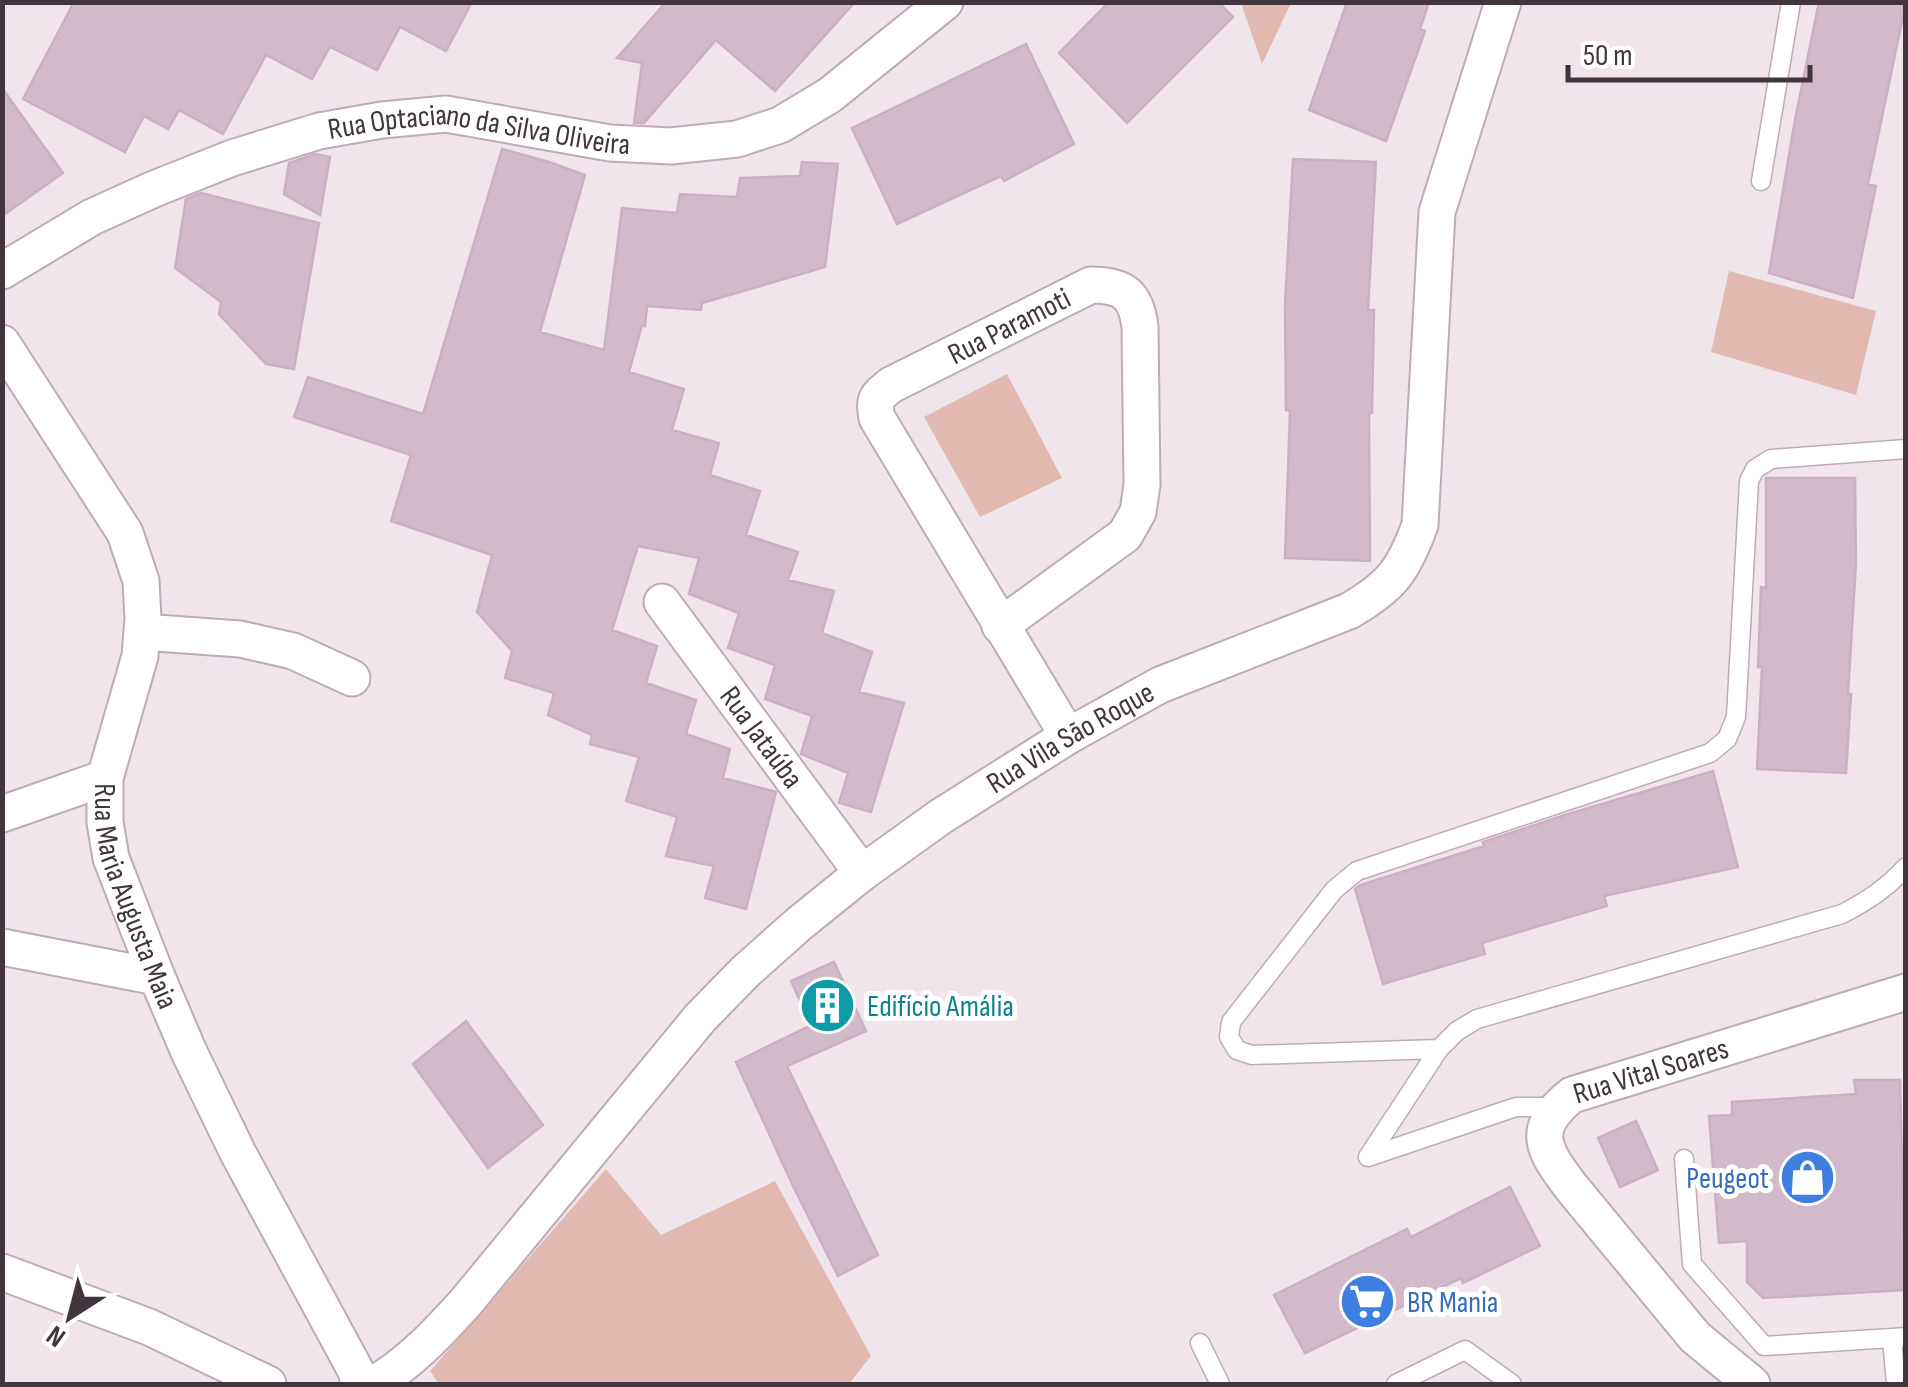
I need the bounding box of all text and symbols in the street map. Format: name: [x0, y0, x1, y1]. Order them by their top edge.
scale bar: [1568, 20, 1810, 82]
text: 50 m: [1583, 38, 1632, 74]
street label: Rua Optaciano da Silva Oliveira: [325, 97, 631, 163]
street label: Rua Paramoti: [942, 281, 1077, 373]
street label: Rua Vila São Roque: [980, 675, 1161, 802]
street label: Rua Jataúba: [712, 680, 810, 796]
street label: Rua Maria Augusta Maia: [86, 783, 185, 1014]
building icon: Edifício Amália: [798, 976, 858, 1036]
place label: Edifício Amália: [867, 989, 1014, 1025]
street label: Rua Vital Soares: [1569, 1031, 1733, 1113]
shop icon: Peugeot: [1778, 1148, 1838, 1208]
place label: Peugeot: [1686, 1161, 1769, 1197]
north arrow: [20, 1267, 120, 1367]
supermarket icon: BR Mania: [1338, 1272, 1398, 1332]
place label: BR Mania: [1407, 1285, 1498, 1321]
text: N: [40, 1318, 72, 1354]

